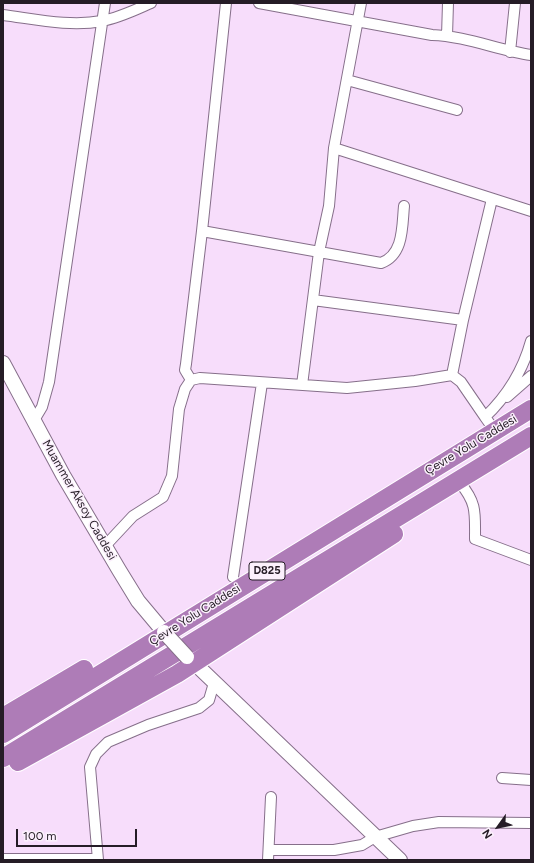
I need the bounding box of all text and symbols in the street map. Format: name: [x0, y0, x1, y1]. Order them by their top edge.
street label: Çevre Yolu Caddesi: [423, 412, 519, 478]
street label: Muammer Aksoy Caddesi: [39, 437, 119, 563]
road number: D825: [249, 562, 285, 580]
street label: Çevre Yolu Caddesi: [147, 581, 243, 649]
north arrow: [478, 807, 518, 847]
scale bar: [18, 821, 139, 847]
text: N: [480, 827, 495, 841]
text: 100 m: [23, 829, 57, 843]

